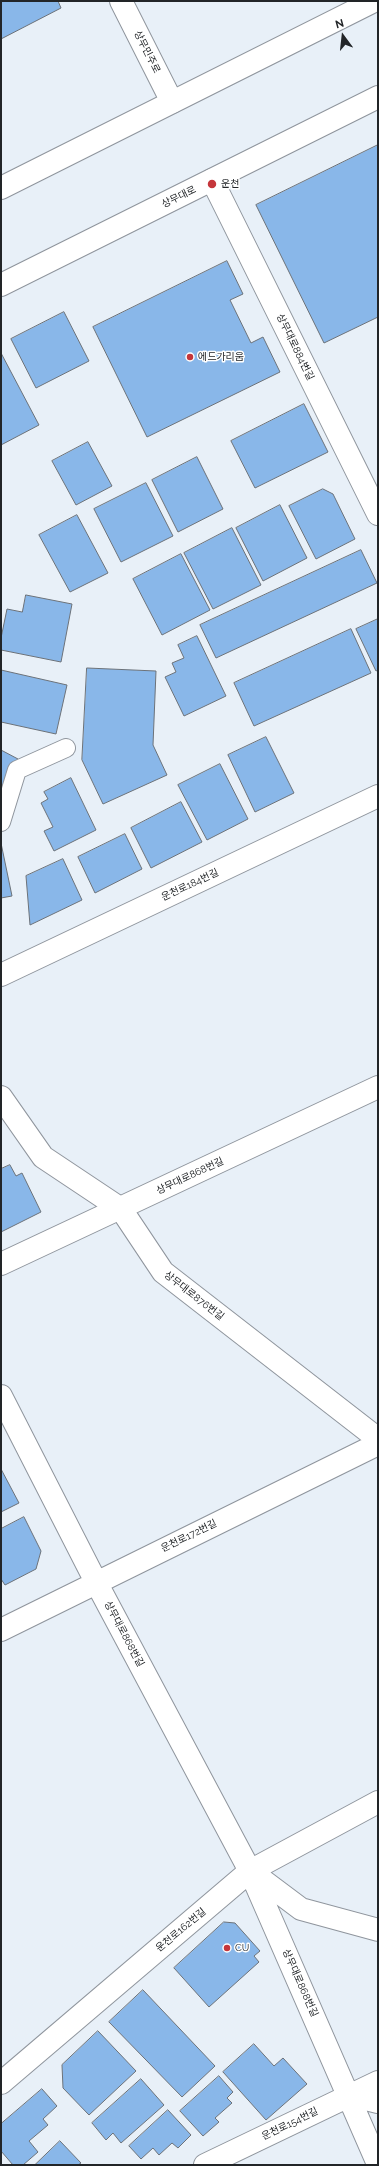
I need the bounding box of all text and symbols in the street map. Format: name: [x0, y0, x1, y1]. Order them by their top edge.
north arrow: [323, 16, 363, 56]
text: N: [334, 17, 346, 31]
street label: 상무민주로: [131, 29, 163, 75]
marker: 운천: [206, 178, 218, 190]
place label: 운천: [221, 178, 239, 190]
street label: 상무대로: [160, 184, 198, 210]
street label: 상무대로884번길: [274, 312, 316, 382]
place label: 에드가리움: [198, 351, 244, 363]
marker: 에드가리움: [185, 352, 195, 362]
street label: 운천로184번길: [160, 867, 220, 903]
street label: 상무대로868번길: [154, 1155, 226, 1197]
street label: 상무대로876번길: [162, 1269, 226, 1323]
street label: 운천로172번길: [159, 1517, 219, 1555]
street label: 상무대로868번길: [102, 1599, 146, 1669]
street label: 운천로162번길: [154, 1906, 208, 1954]
place label: CU: [235, 1942, 249, 1954]
marker: CU: [222, 1943, 232, 1953]
street label: 상무대로868번길: [280, 1947, 320, 2019]
street label: 운천로154번길: [260, 2105, 320, 2143]

